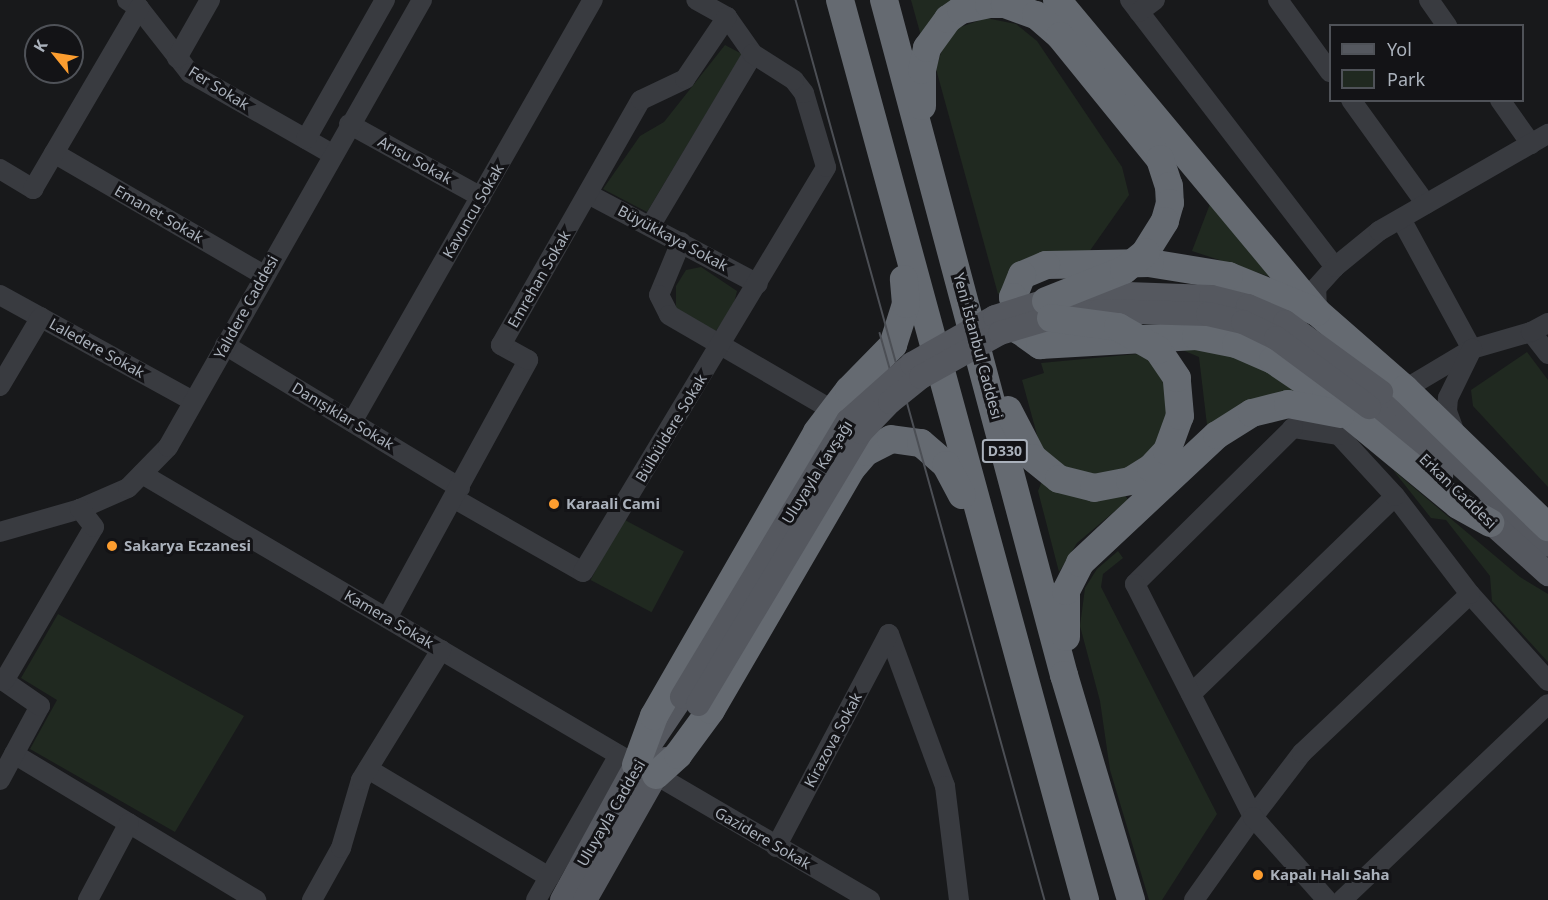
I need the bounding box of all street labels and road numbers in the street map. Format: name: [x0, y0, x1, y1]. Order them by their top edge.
street label: Fer Sokak: [185, 62, 253, 114]
street label: Arısu Sokak: [375, 132, 455, 188]
street label: Kavuncu Sokak: [439, 161, 507, 261]
street label: Emanet Sokak: [111, 181, 207, 247]
street label: Büyükkaya Sokak: [615, 201, 731, 275]
street label: Emrehan Sokak: [504, 227, 574, 331]
street label: Yalıdere Caddesi: [210, 252, 282, 362]
street label: Yeni İstanbul Caddesi: [950, 271, 1006, 421]
street label: Laledere Sokak: [46, 314, 148, 382]
street label: Bülbüldere Sokak: [632, 371, 710, 485]
street label: Danışıklar Sokak: [289, 378, 397, 454]
street label: Uluyayla Kavşağı: [778, 417, 856, 527]
road number: D330: [981, 440, 1029, 462]
street label: Erkan Caddesi: [1416, 450, 1500, 532]
street label: Kamera Sokak: [341, 586, 437, 652]
street label: Kirazova Sokak: [800, 689, 866, 791]
street label: Uluyayla Caddesi: [573, 757, 649, 869]
street label: Gazidere Sokak: [712, 803, 814, 873]

